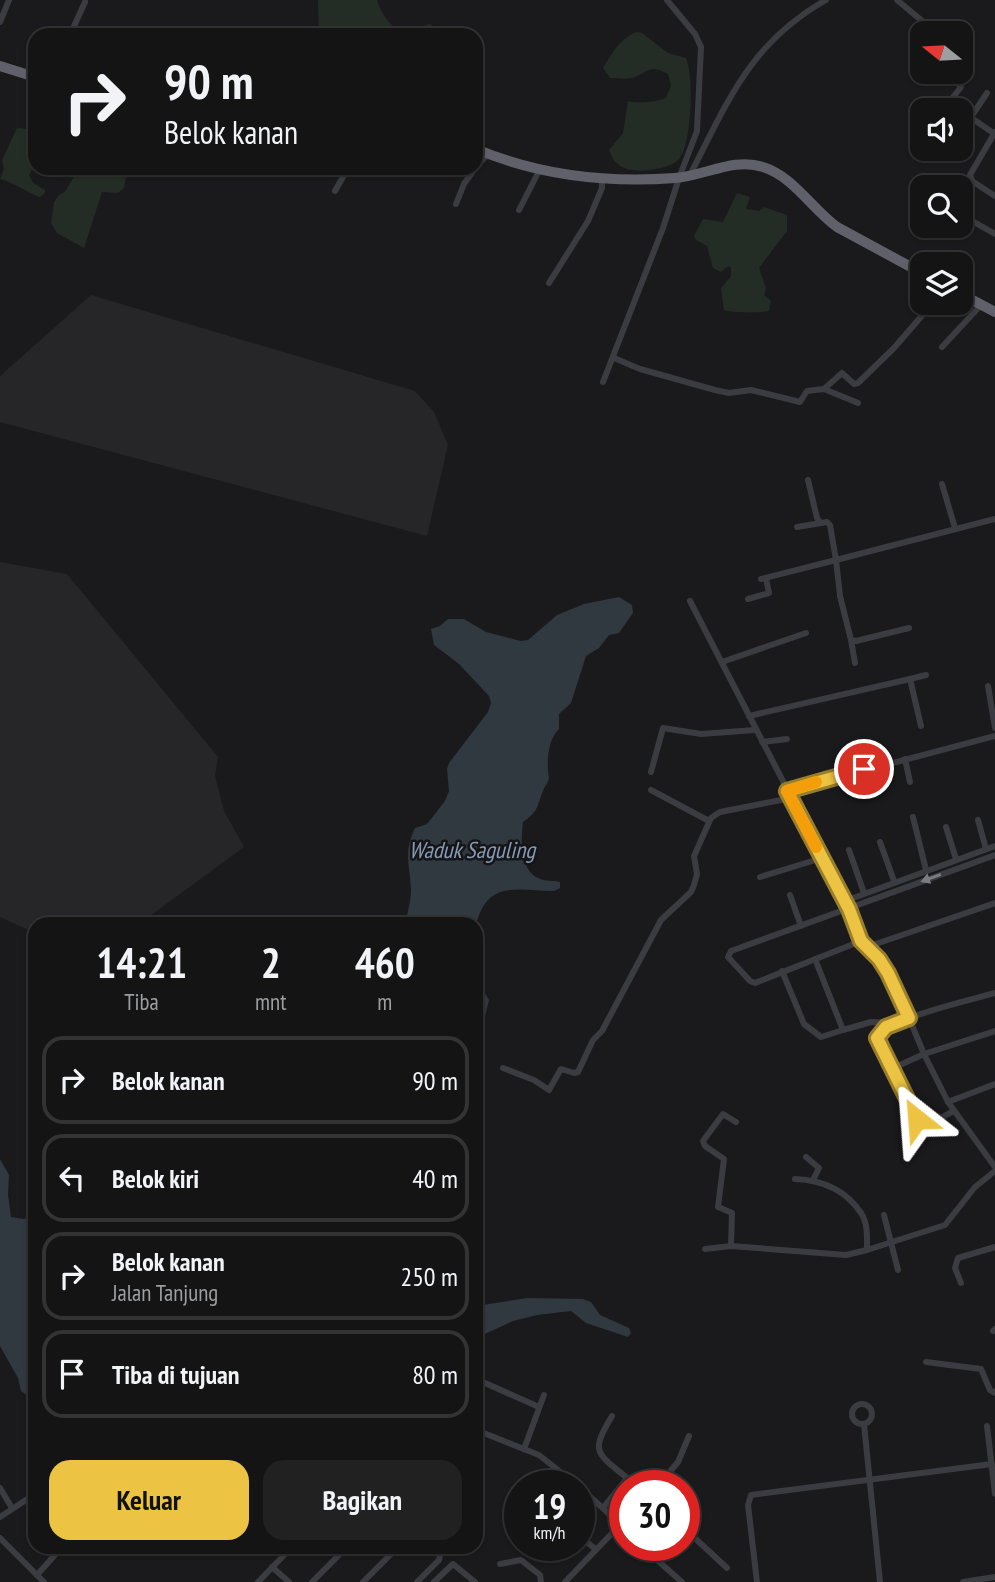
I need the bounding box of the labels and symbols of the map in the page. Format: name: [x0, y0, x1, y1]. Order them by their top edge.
north arrow: [910, 21, 973, 84]
pin: [834, 739, 894, 799]
water label: Waduk Saguling: [409, 835, 537, 864]
one-way arrow: [920, 873, 941, 884]
position arrow: [880, 1082, 954, 1156]
speed limit sign: 30: [609, 1470, 700, 1561]

